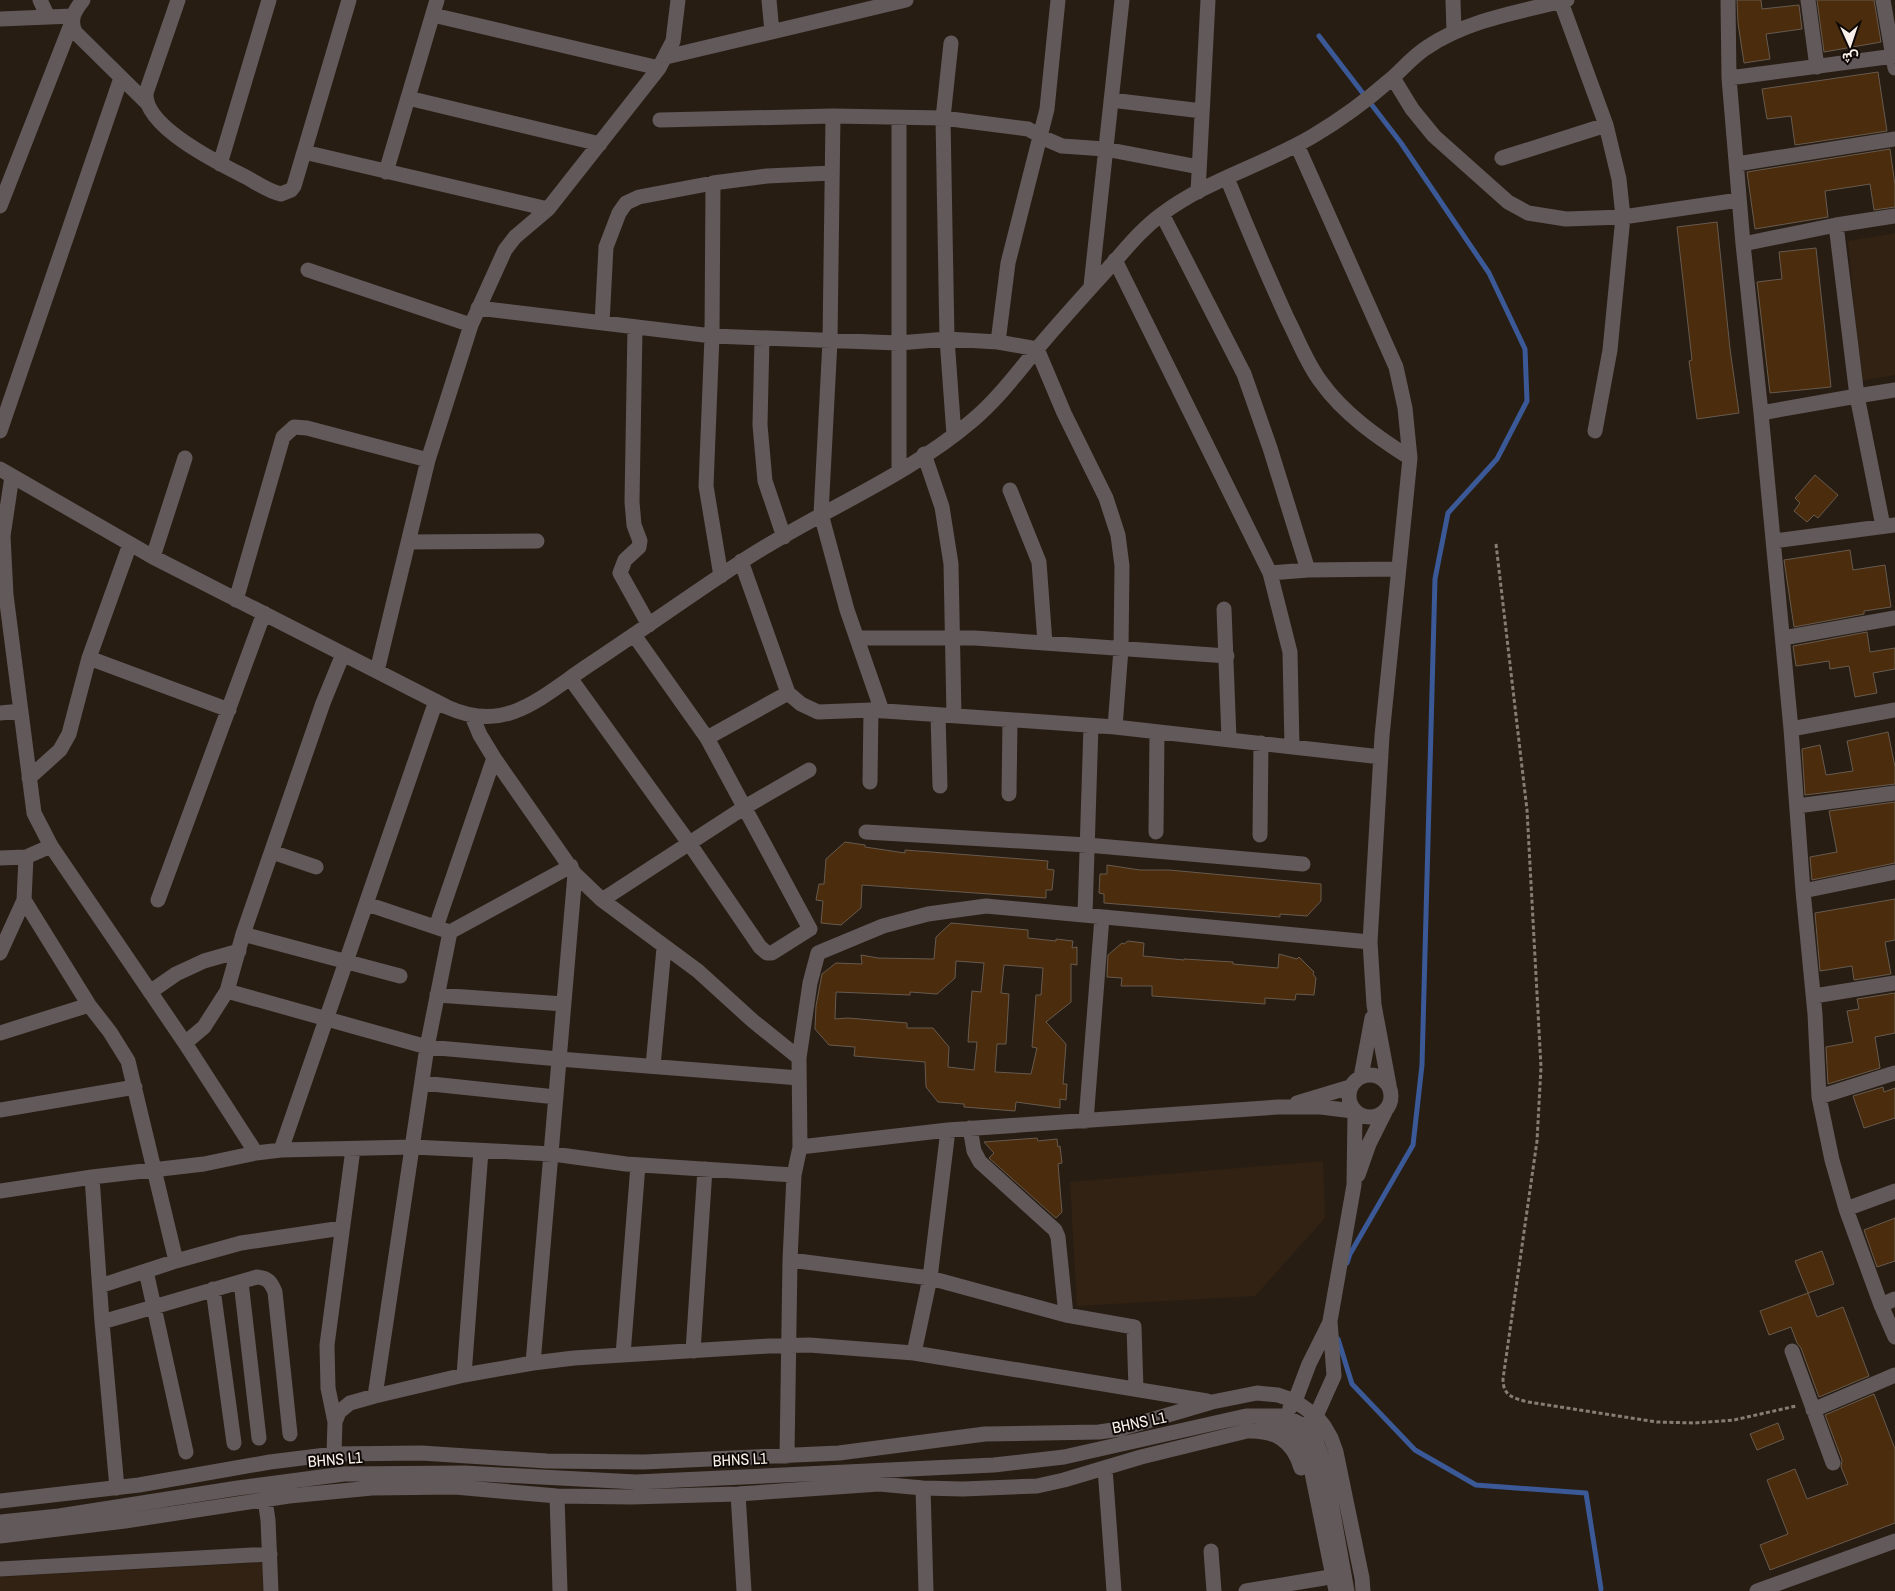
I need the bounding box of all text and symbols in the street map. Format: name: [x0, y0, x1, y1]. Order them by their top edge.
north arrow: [1825, 20, 1875, 70]
text: ش: [1842, 49, 1860, 67]
street label: BHNS L1: [1110, 1405, 1169, 1438]
street label: BHNS L1: [307, 1446, 364, 1472]
street label: BHNS L1: [712, 1447, 769, 1471]

